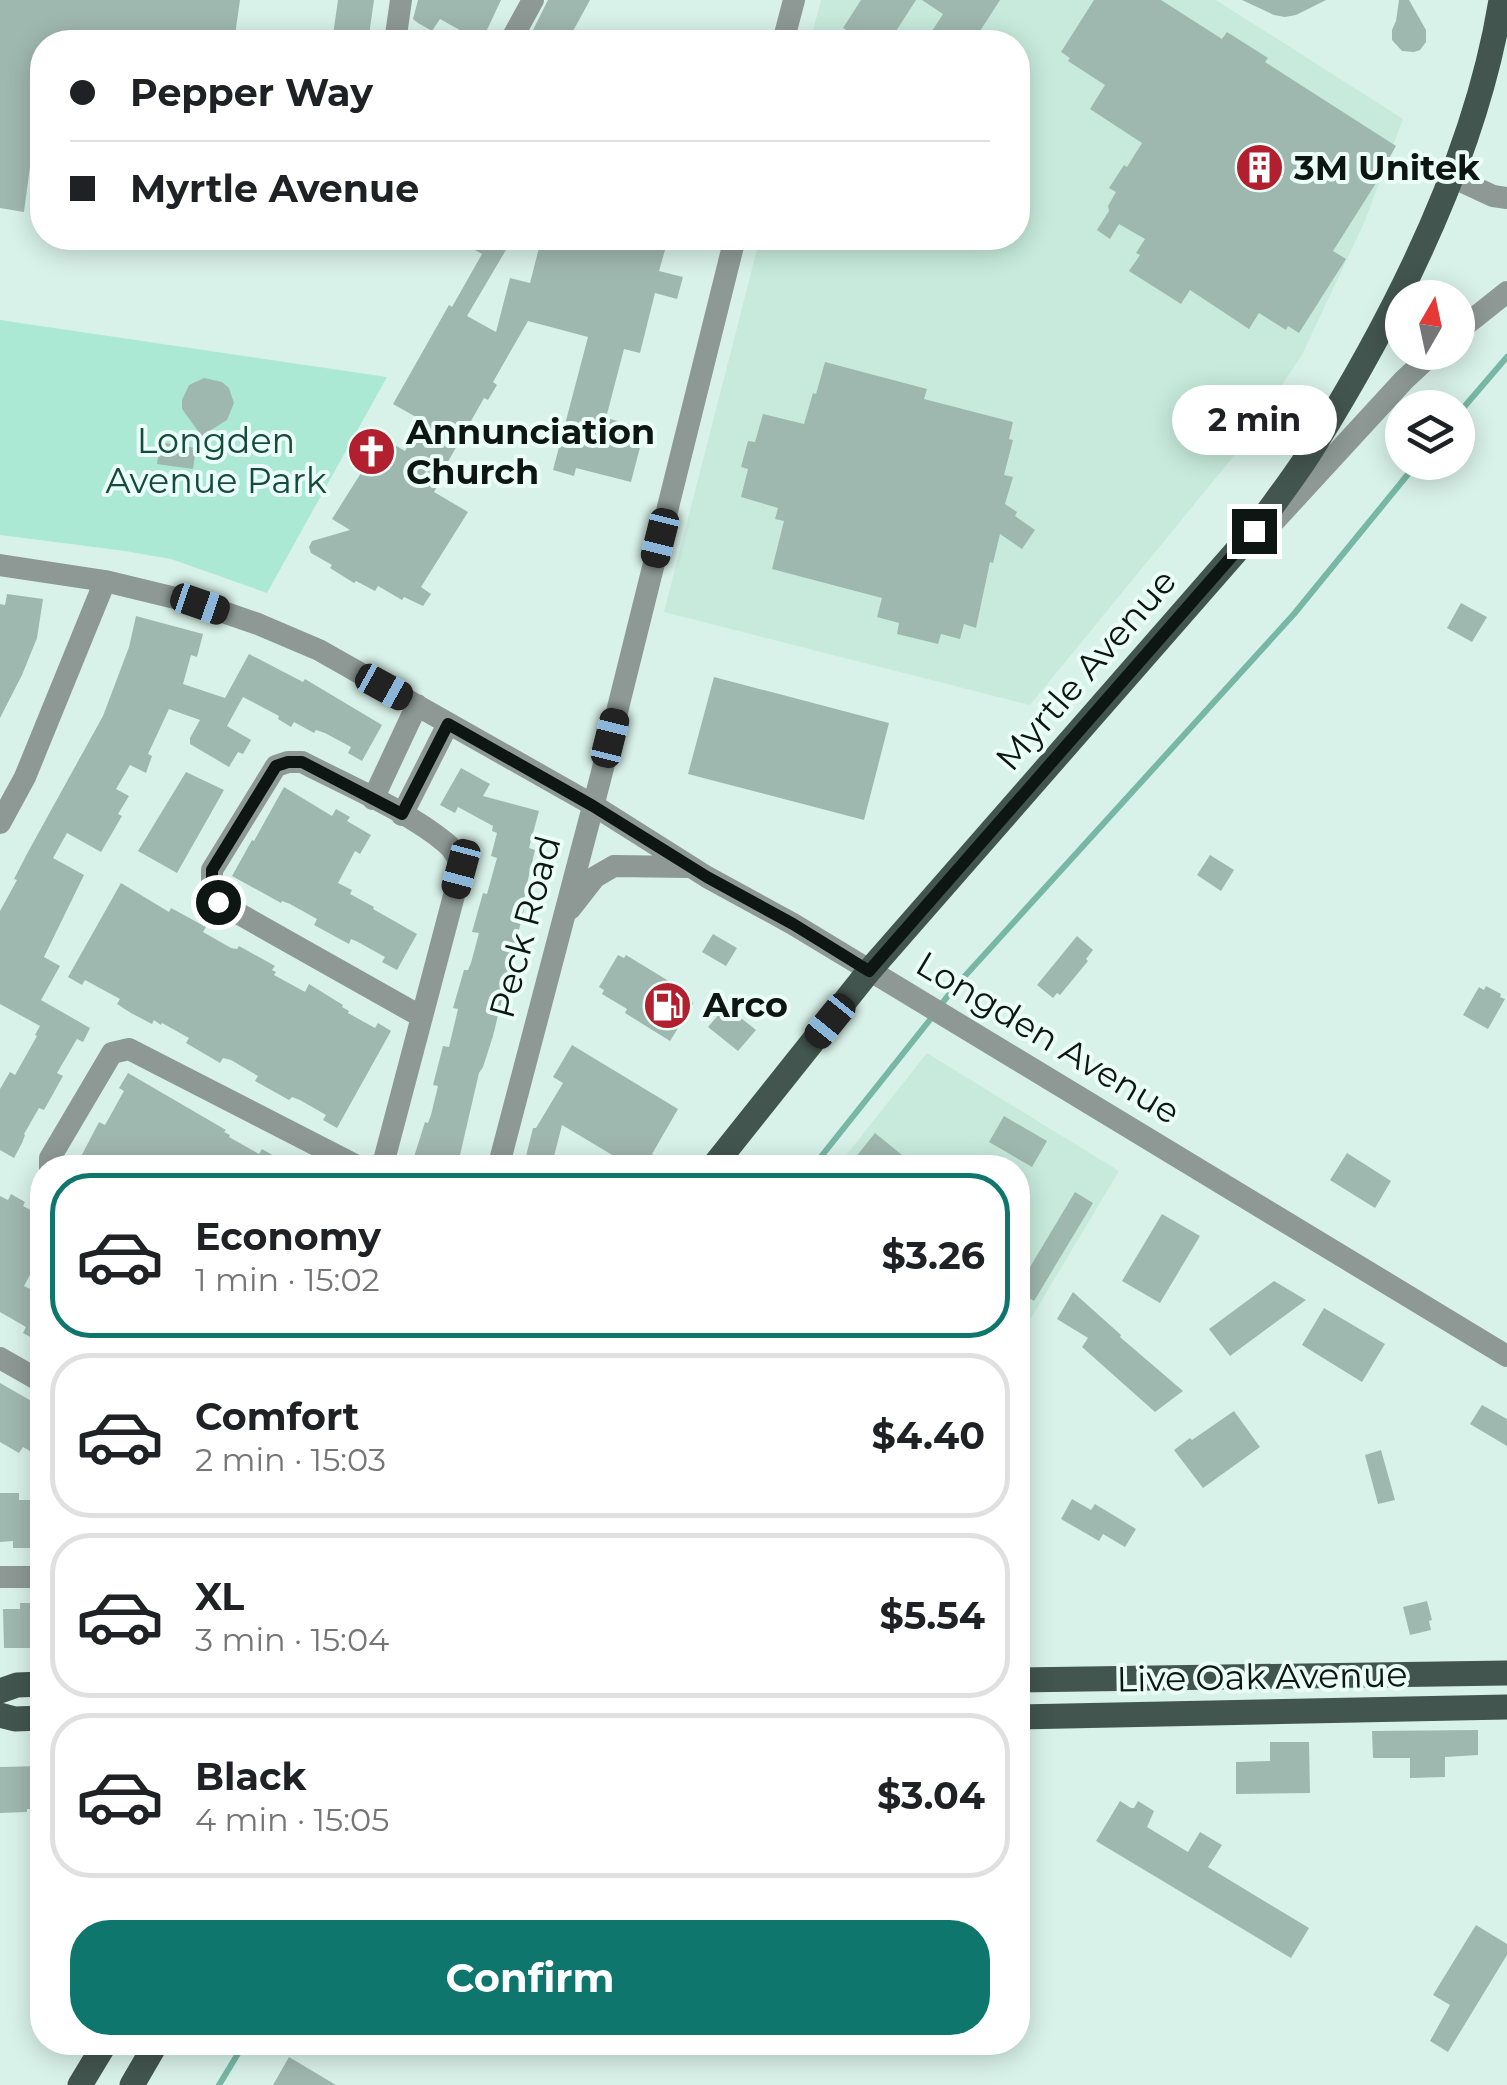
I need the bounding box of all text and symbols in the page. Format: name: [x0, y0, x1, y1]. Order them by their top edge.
text: Pepper Way: [130, 69, 373, 116]
building icon: 3M Unitek: [1233, 142, 1285, 194]
place label: 3M Unitek: [1293, 146, 1481, 189]
text: Myrtle Avenue: [130, 165, 419, 212]
north arrow: [1385, 280, 1475, 370]
map controls: [1385, 280, 1475, 480]
callout: 2 min: [1172, 386, 1336, 456]
button: layers: [1385, 390, 1475, 480]
text: 2 min: [1208, 400, 1301, 439]
place label: Annunciation Church: [405, 410, 655, 493]
park label: Longden Avenue Park: [105, 419, 327, 502]
church icon: Annunciation Church: [345, 426, 397, 478]
car: [638, 505, 682, 571]
route end: [1232, 509, 1277, 554]
street label: Myrtle Avenue: [986, 560, 1185, 779]
car: [167, 580, 233, 628]
car: [350, 659, 418, 715]
car: [588, 705, 632, 771]
street label: Peck Road: [480, 831, 569, 1023]
car: [439, 836, 483, 902]
route start: [196, 880, 241, 925]
street label: Longden Avenue: [909, 942, 1188, 1133]
fuel station icon: Arco: [642, 979, 694, 1031]
place label: Arco: [702, 983, 788, 1026]
car: [799, 988, 861, 1054]
icon: car: [75, 1211, 165, 1301]
text: Economy: [195, 1213, 381, 1260]
text: $3.26: [881, 1232, 985, 1279]
text: 1 min · 15:02: [195, 1260, 380, 1299]
icon: car: [75, 1391, 165, 1481]
text: Comfort: [195, 1393, 359, 1440]
text: $4.40: [872, 1412, 985, 1459]
text: 2 min · 15:03: [195, 1440, 386, 1479]
icon: car: [75, 1571, 165, 1661]
text: XL: [195, 1573, 244, 1620]
text: $5.54: [879, 1592, 985, 1639]
text: 3 min · 15:04: [195, 1620, 389, 1659]
street label: Live Oak Avenue: [1116, 1652, 1408, 1701]
icon: car: [75, 1751, 165, 1841]
text: Black: [195, 1753, 306, 1800]
text: $3.04: [877, 1772, 985, 1819]
text: 4 min · 15:05: [195, 1800, 389, 1839]
button: Confirm: [70, 1920, 990, 2035]

